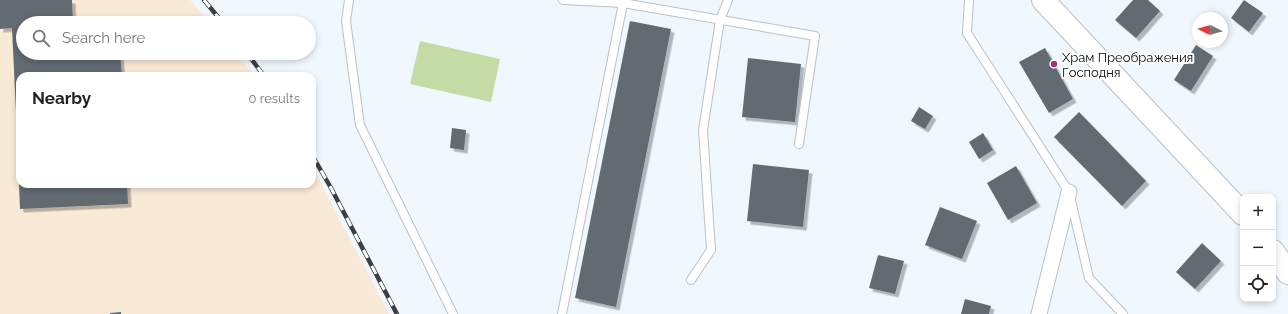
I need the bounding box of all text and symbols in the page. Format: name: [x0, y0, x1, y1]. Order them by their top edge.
north arrow: [1192, 12, 1228, 48]
search box: [16, 16, 316, 60]
icon: search: [30, 27, 52, 49]
text: Search here: [62, 29, 145, 47]
place label: Храм Преображения Господня: [1062, 50, 1193, 80]
marker: Храм Преображения Господня: [1049, 59, 1059, 69]
text: Nearby: [32, 88, 91, 108]
text: 0 results: [249, 91, 300, 106]
map controls: [1240, 194, 1276, 302]
button: +: [1240, 194, 1276, 230]
button: −: [1240, 230, 1276, 266]
button: locate: [1240, 266, 1276, 302]

